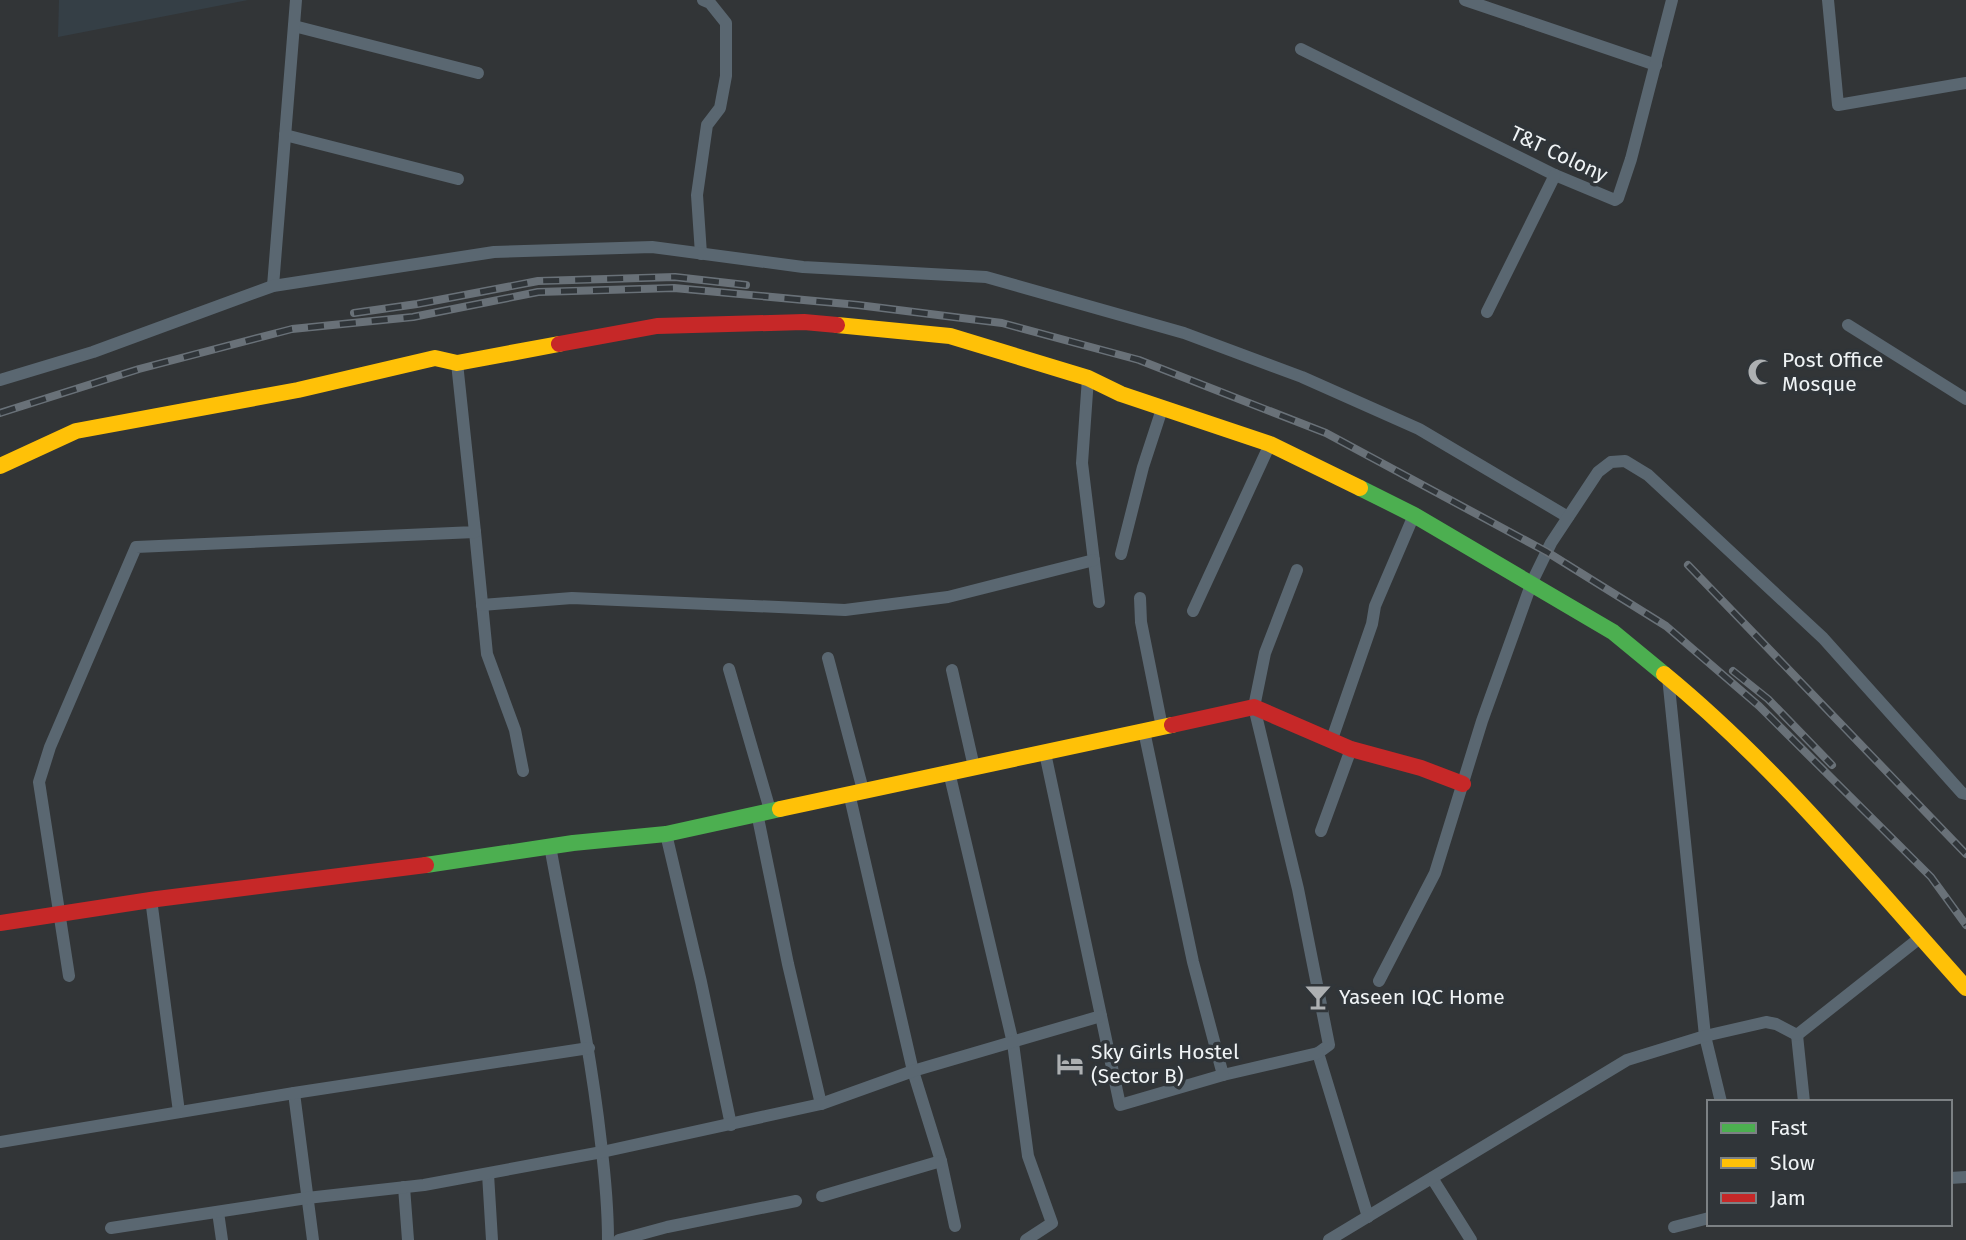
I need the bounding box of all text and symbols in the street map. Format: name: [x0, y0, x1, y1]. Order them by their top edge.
street label: T&T Colony: [1506, 120, 1612, 188]
place label: Post Office Mosque: [1782, 347, 1884, 397]
mosque icon: Post Office Mosque: [1746, 357, 1776, 387]
bar icon: Yaseen IQC Home: [1303, 982, 1333, 1012]
place label: Yaseen IQC Home: [1339, 984, 1505, 1010]
place label: Sky Girls Hostel (Sector B): [1091, 1039, 1239, 1089]
hotel icon: Sky Girls Hostel (Sector B): [1055, 1049, 1085, 1079]
legend: [1707, 1100, 1952, 1226]
text: Fast: [1770, 1115, 1808, 1141]
text: Slow: [1770, 1150, 1815, 1176]
text: Jam: [1770, 1185, 1806, 1211]

